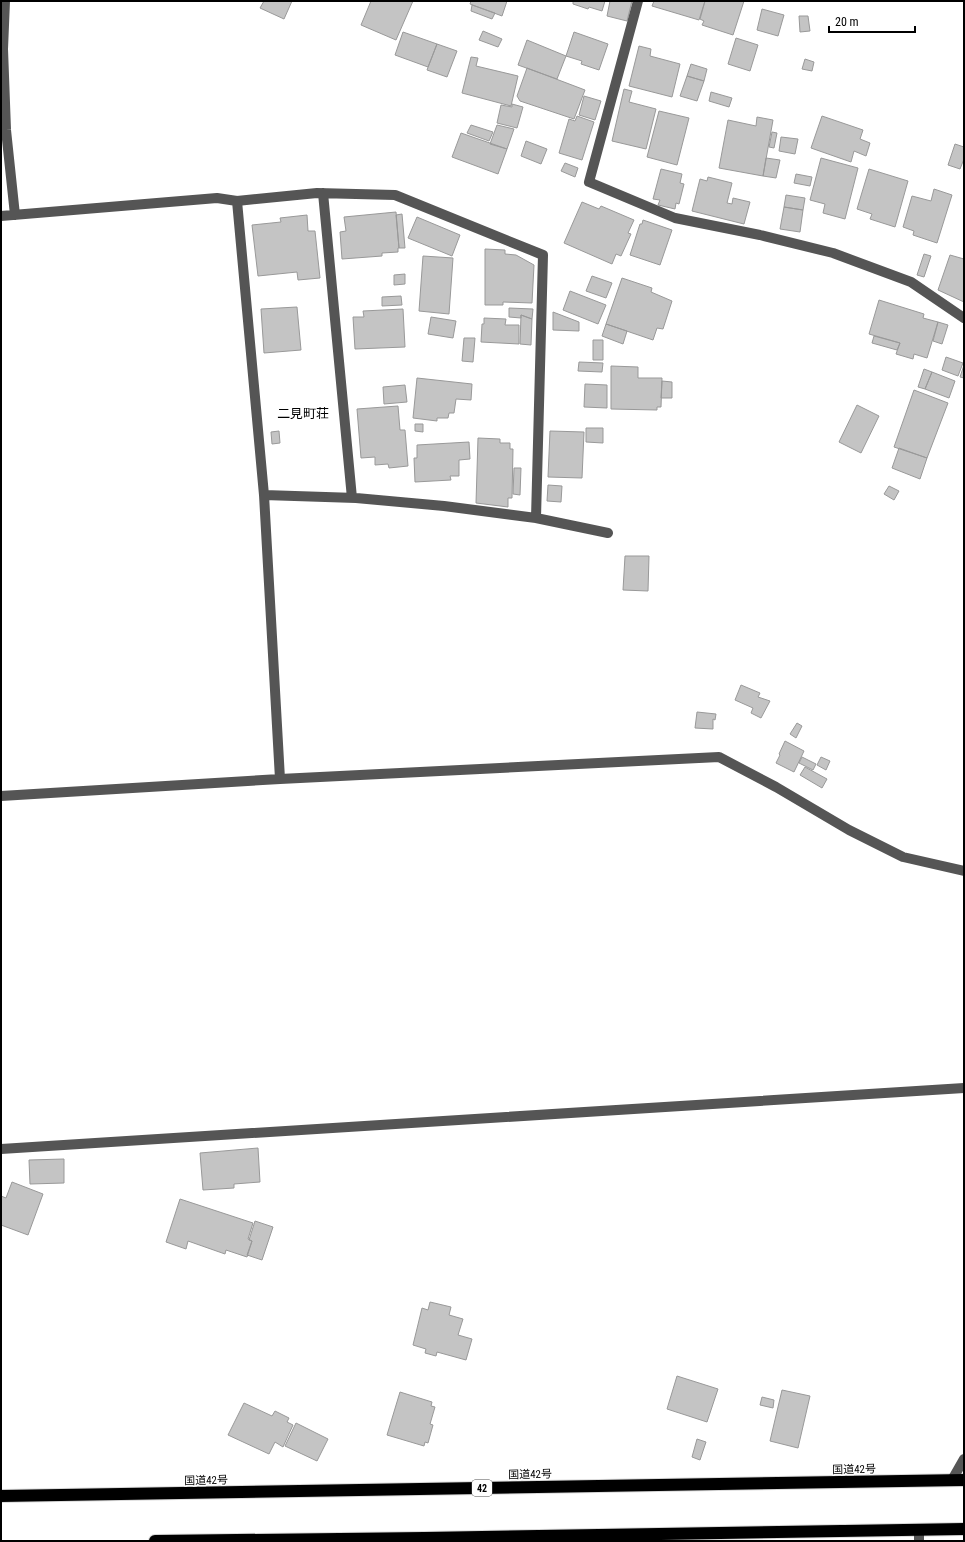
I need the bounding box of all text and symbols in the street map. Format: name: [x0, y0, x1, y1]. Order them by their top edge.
scale bar: [829, 8, 915, 34]
text: 20 m: [835, 15, 859, 29]
district label: 二見町荘: [277, 406, 329, 421]
street label: 国道42号: [832, 1463, 876, 1476]
street label: 国道42号: [508, 1468, 552, 1481]
street label: 国道42号: [184, 1474, 228, 1487]
road number: 42: [472, 1480, 492, 1496]

